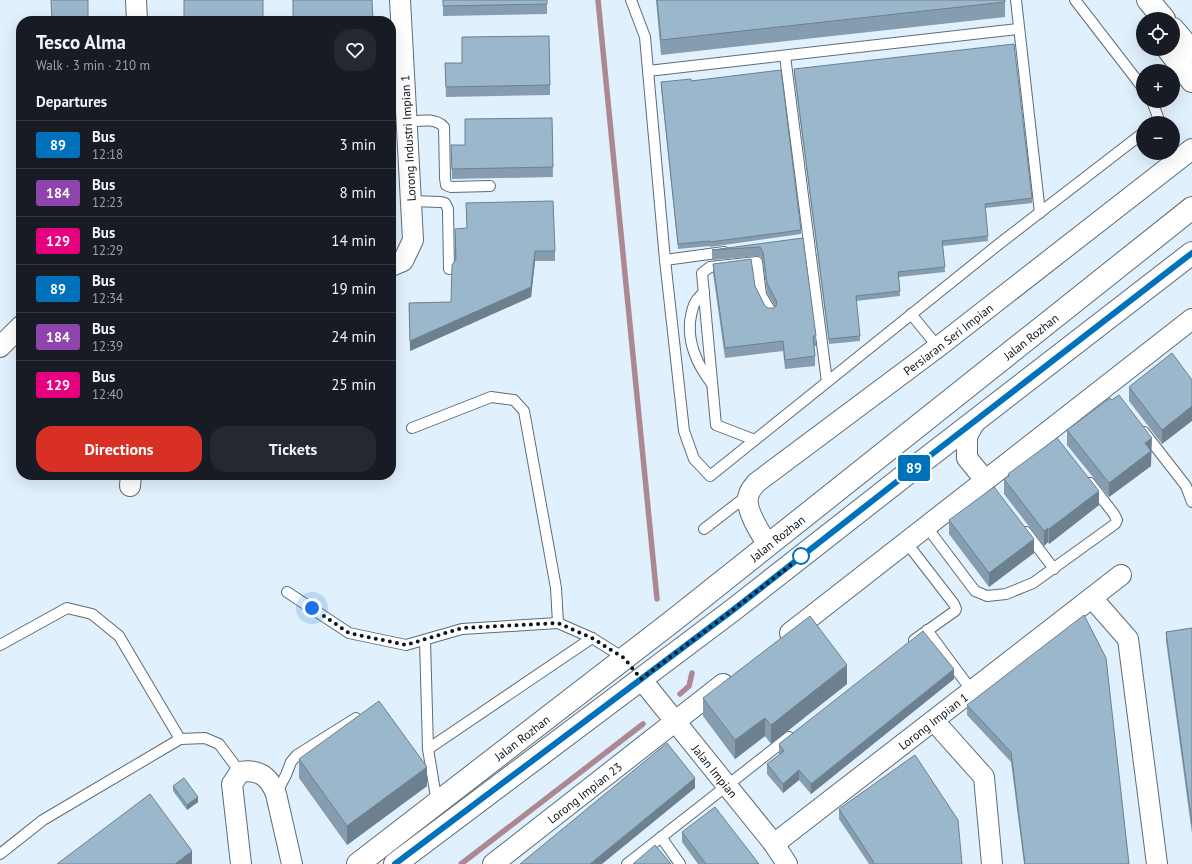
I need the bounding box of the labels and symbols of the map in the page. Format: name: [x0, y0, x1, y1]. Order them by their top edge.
street label: Lorong Industri Impian 1: [397, 74, 419, 202]
street label: Persiaran Seri Impian: [900, 300, 996, 378]
street label: Jalan Rozhan: [999, 310, 1061, 363]
line badge: 89: [896, 455, 932, 481]
street label: Jalan Rozhan: [746, 512, 808, 565]
unlabelled marker: [792, 547, 810, 565]
your location: [302, 598, 322, 618]
street label: Lorong Impian 1: [895, 689, 971, 753]
street label: Jalan Rozhan: [490, 711, 553, 764]
street label: Jalan Impian: [688, 740, 741, 801]
street label: Lorong Impian 23: [544, 759, 625, 826]

